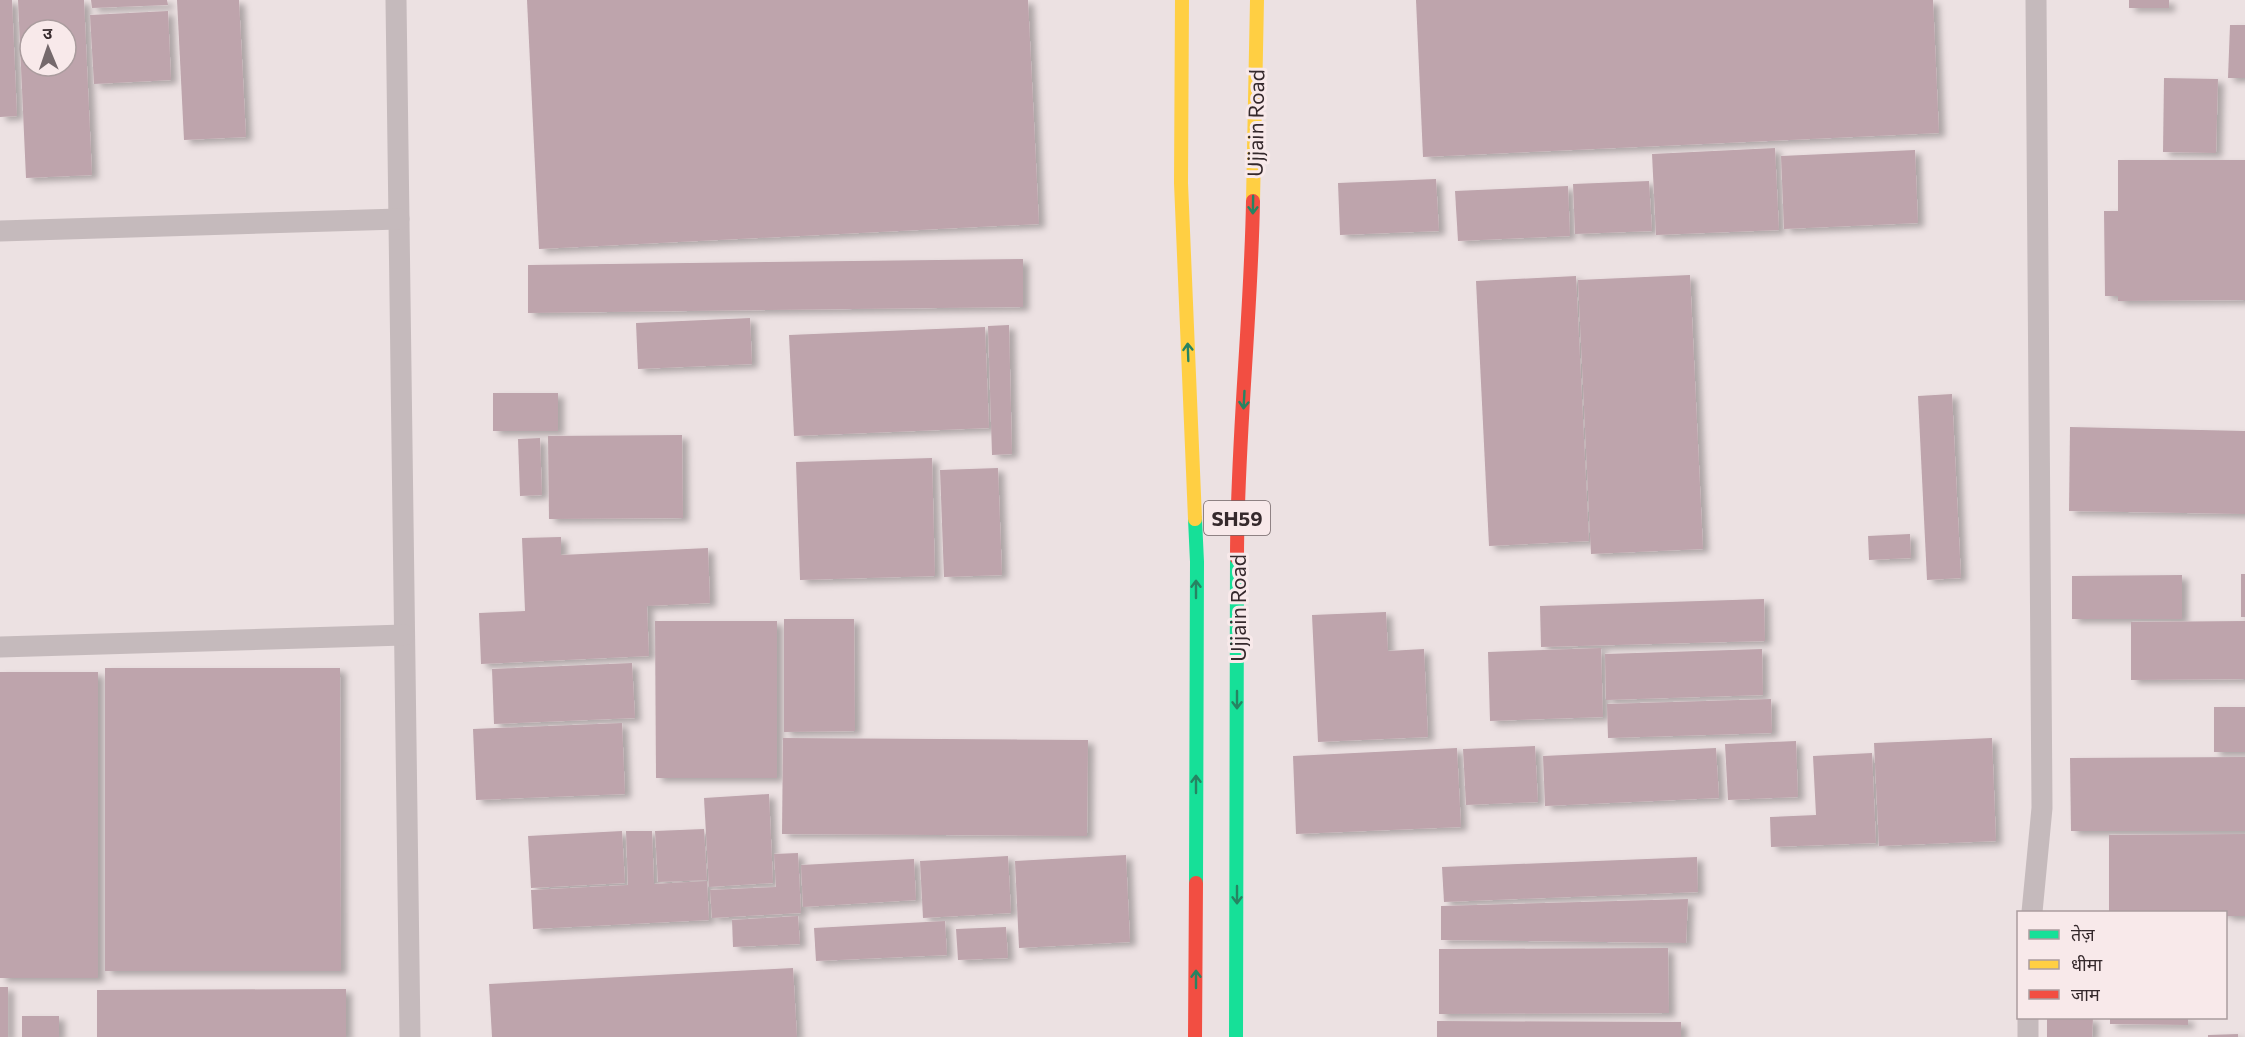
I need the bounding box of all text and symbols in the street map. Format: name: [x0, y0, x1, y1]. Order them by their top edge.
north arrow: [18, 18, 78, 78]
text: उ: [42, 23, 53, 42]
street label: Ujjain Road: [1242, 69, 1268, 177]
one-way arrow: [1247, 195, 1259, 215]
one-way arrow: [1182, 342, 1194, 362]
one-way arrow: [1239, 390, 1250, 410]
road number: SH59: [1204, 501, 1270, 535]
street label: Ujjain Road: [1225, 554, 1250, 662]
one-way arrow: [1191, 579, 1202, 599]
one-way arrow: [1231, 690, 1243, 710]
one-way arrow: [1190, 774, 1202, 794]
one-way arrow: [1231, 885, 1242, 905]
legend: [2017, 911, 2227, 1019]
text: तेज़: [2071, 923, 2095, 945]
text: धीमा: [2071, 953, 2102, 975]
one-way arrow: [1190, 969, 1201, 989]
text: जाम: [2071, 983, 2101, 1005]

